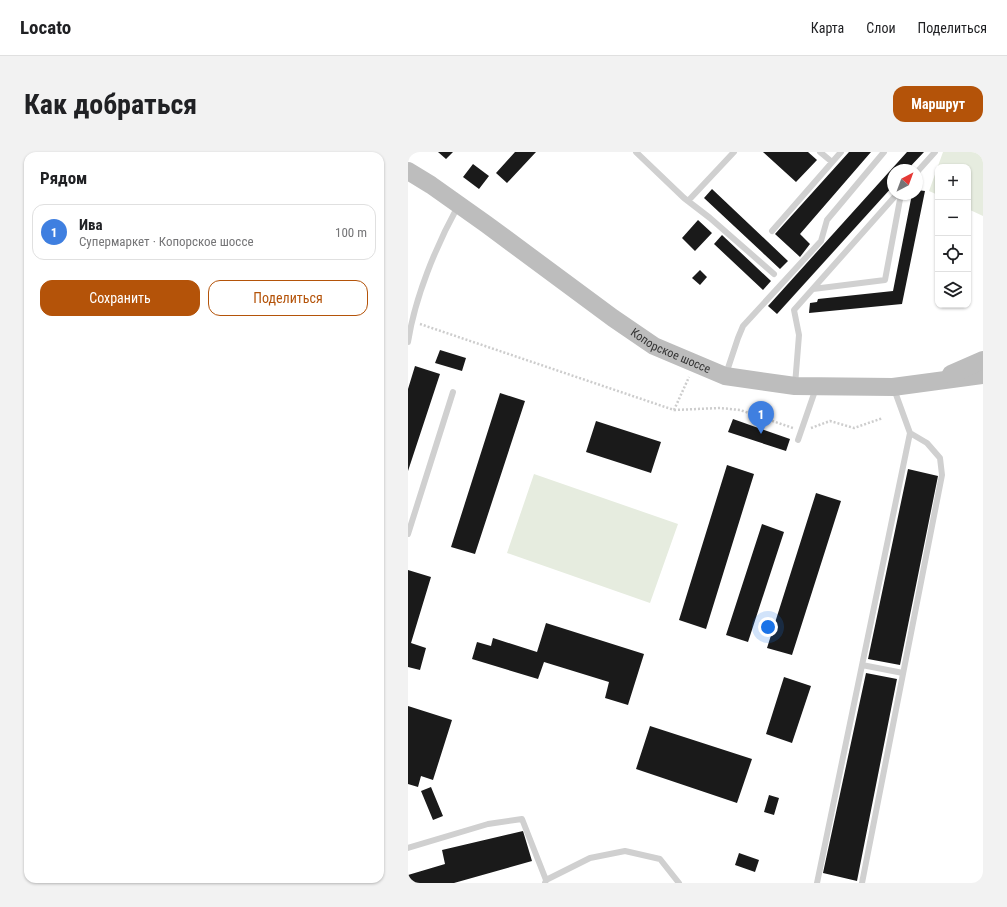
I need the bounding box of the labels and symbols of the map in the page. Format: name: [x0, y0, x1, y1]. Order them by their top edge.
north arrow: [887, 164, 923, 200]
street label: Копорское шоссе: [628, 325, 713, 376]
pin: 1: [748, 401, 774, 434]
your location: [758, 617, 778, 637]

